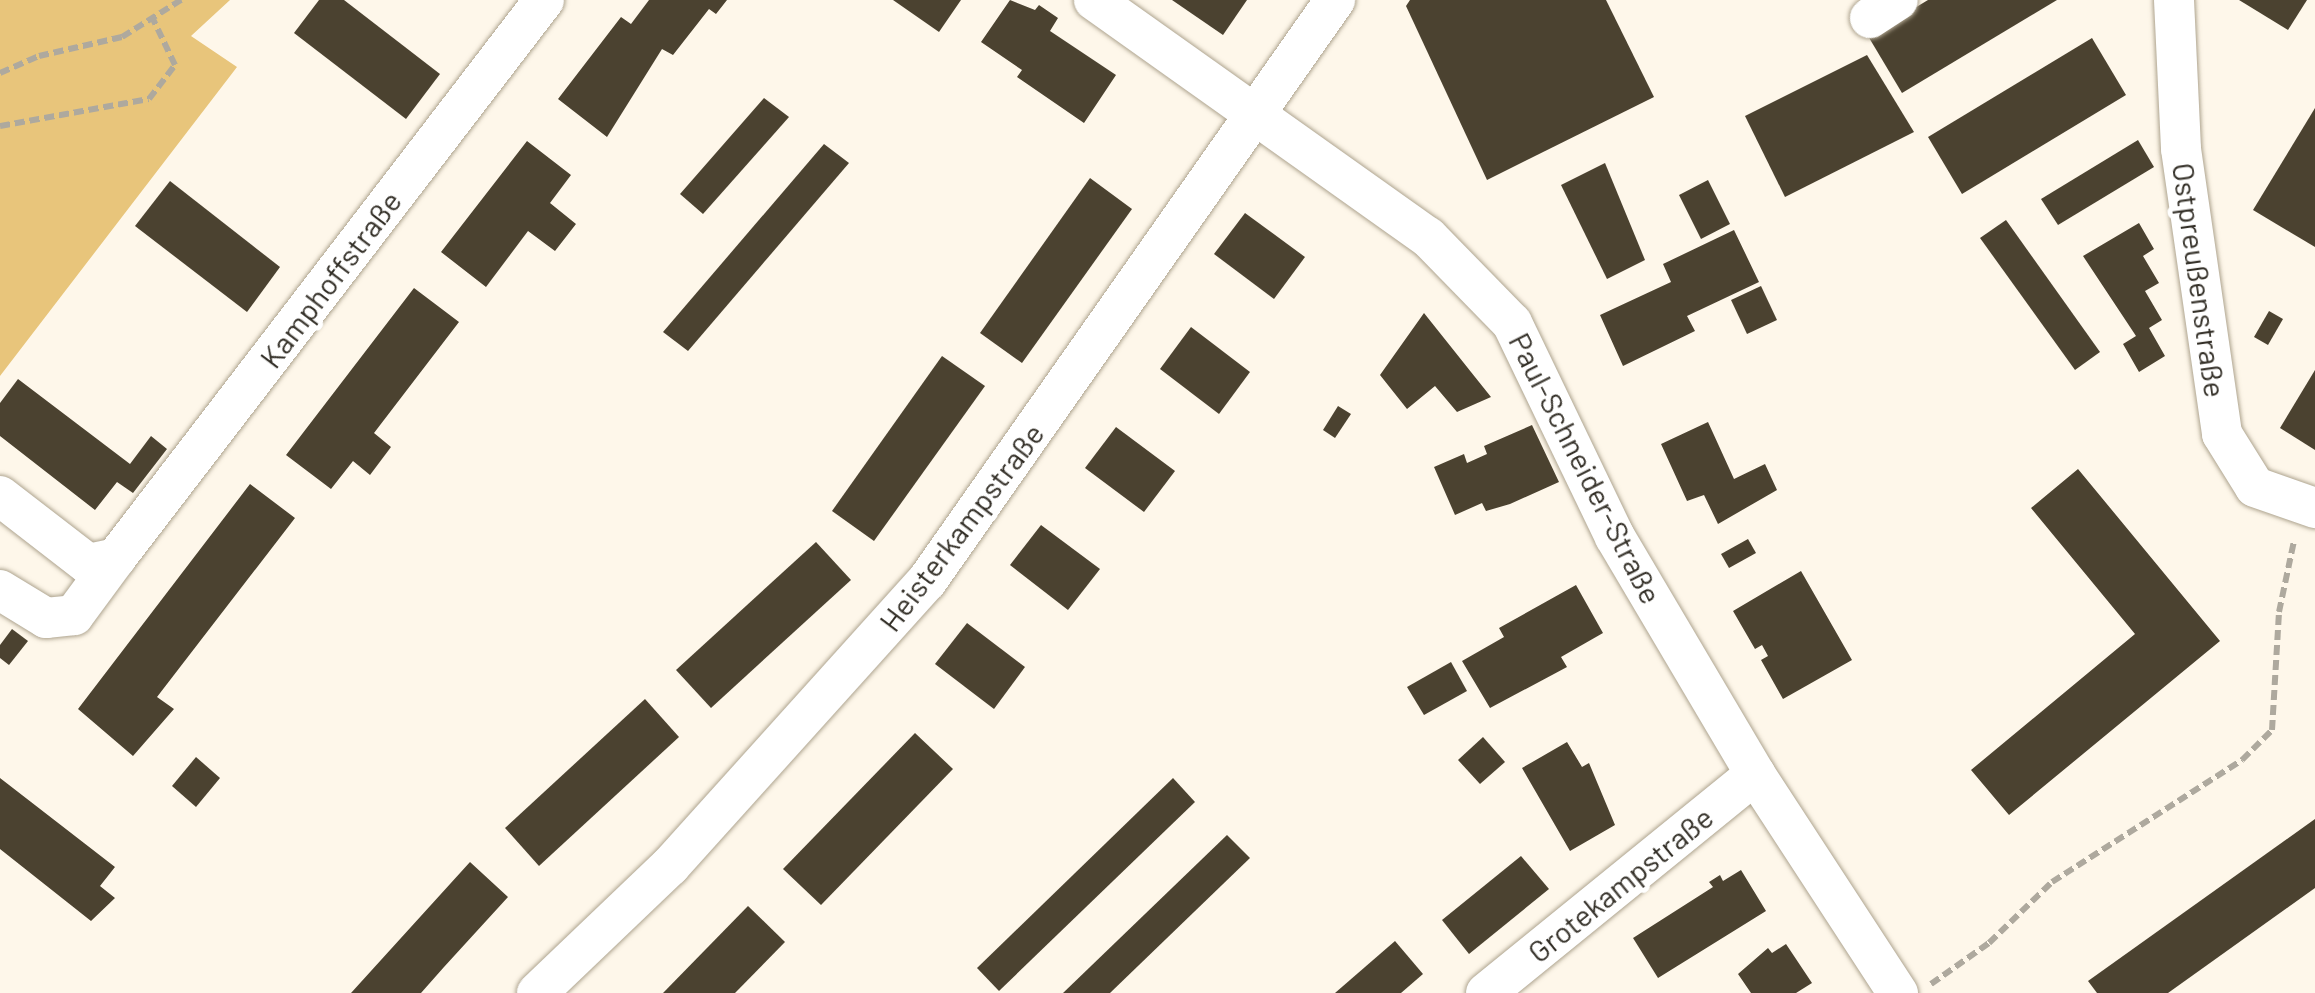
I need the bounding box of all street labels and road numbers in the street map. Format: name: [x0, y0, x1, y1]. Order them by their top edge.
street label: Ostpreußenstraße: [2166, 160, 2234, 400]
street label: Kamphoffstraße: [252, 183, 408, 375]
street label: Paul-Schneider-Straße: [1502, 327, 1670, 609]
street label: Heisterkampstraße: [871, 416, 1051, 638]
street label: Grotekampstraße: [1520, 798, 1720, 970]

